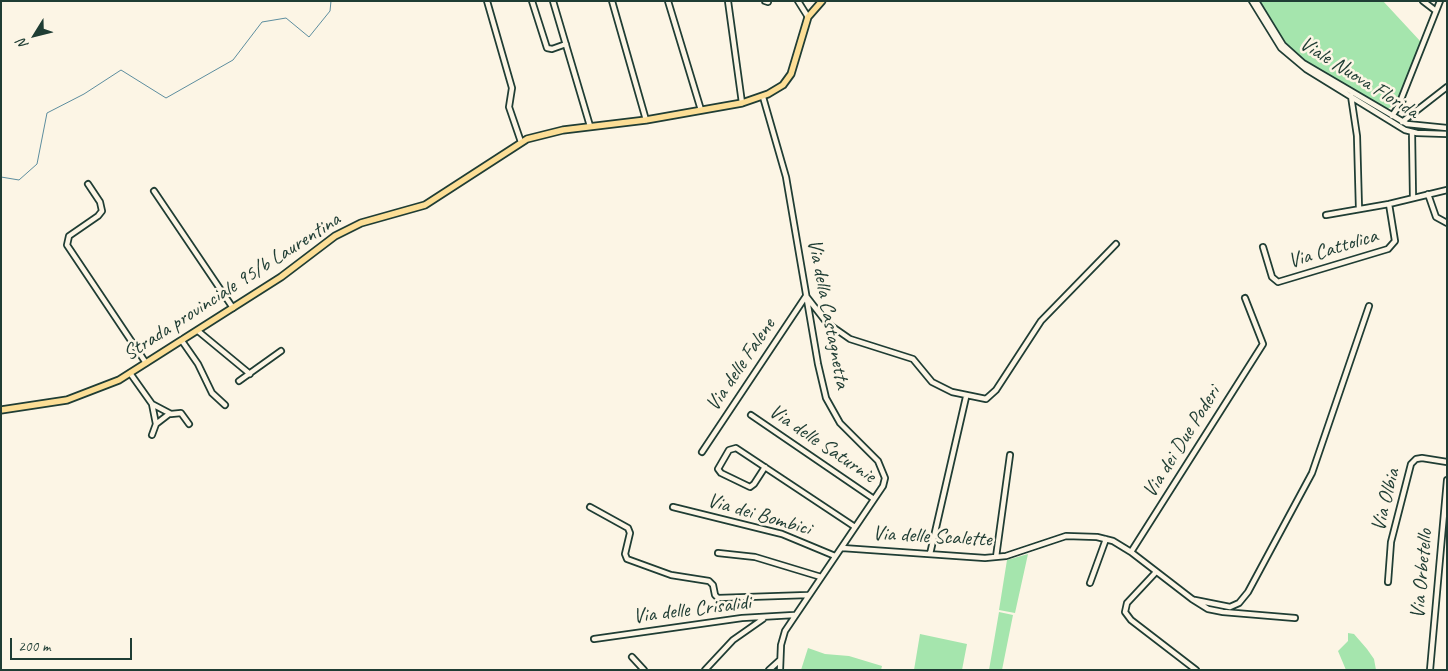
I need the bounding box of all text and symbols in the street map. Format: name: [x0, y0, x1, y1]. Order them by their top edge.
north arrow: [10, 10, 60, 60]
street label: Viale Nuova Florida: [1295, 31, 1423, 125]
text: N: [13, 36, 32, 53]
street label: Strada provinciale 95/b Laurentina: [119, 207, 345, 367]
street label: Via Cattolica: [1285, 223, 1381, 275]
street label: Via della Castagnetta: [801, 237, 855, 391]
street label: Via delle Falene: [701, 314, 781, 416]
street label: Via dei Due Poderi: [1138, 382, 1226, 502]
street label: Via delle Saturnie: [764, 399, 880, 489]
street label: Via Olbia: [1366, 466, 1406, 534]
street label: Via dei Bombici: [704, 488, 814, 542]
street label: Via delle Scalette: [872, 521, 992, 553]
street label: Via Orbetello: [1406, 528, 1438, 620]
street label: Via delle Crisalidi: [632, 590, 752, 630]
scale bar: [12, 628, 135, 660]
text: 200 m: [18, 637, 50, 656]

